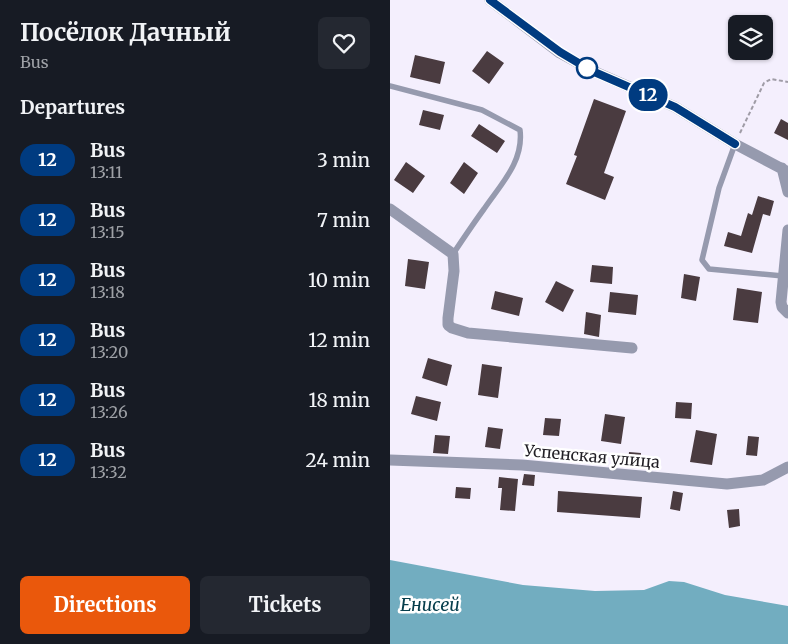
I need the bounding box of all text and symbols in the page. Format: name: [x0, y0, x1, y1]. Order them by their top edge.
map controls: [728, 15, 773, 60]
button: layers: [728, 15, 773, 60]
text: Посёлок Дачный: [20, 17, 231, 48]
button: heart: [318, 17, 370, 69]
text: Bus: [20, 52, 49, 72]
unlabelled marker: [576, 57, 598, 79]
line badge: 12: [626, 79, 670, 111]
text: 12: [639, 83, 657, 106]
text: Departures: [20, 95, 125, 119]
text: Bus: [90, 138, 125, 162]
text: 12: [38, 148, 57, 171]
text: 3 min: [317, 148, 370, 172]
text: 13:11: [90, 162, 122, 182]
text: Bus: [90, 198, 125, 222]
text: 12: [38, 208, 57, 231]
text: 7 min: [317, 208, 370, 232]
text: 13:15: [90, 222, 125, 242]
text: Bus: [90, 258, 125, 282]
text: 12: [38, 268, 57, 291]
text: 10 min: [308, 268, 370, 292]
text: 13:18: [90, 282, 125, 302]
text: Bus: [90, 318, 125, 342]
text: 12: [38, 328, 57, 351]
text: 12 min: [308, 328, 370, 352]
text: 13:20: [90, 342, 128, 362]
text: Bus: [90, 378, 125, 402]
text: 12: [38, 388, 57, 411]
text: 18 min: [309, 388, 370, 412]
text: 13:26: [90, 402, 128, 422]
text: Bus: [90, 438, 125, 462]
street label: Успенская улица: [522, 440, 661, 472]
text: 12: [38, 448, 57, 471]
text: 24 min: [305, 448, 370, 472]
text: 13:32: [90, 462, 127, 482]
button: Directions: [20, 576, 190, 634]
button: Tickets: [200, 576, 370, 634]
water label: Енисей: [400, 593, 460, 616]

